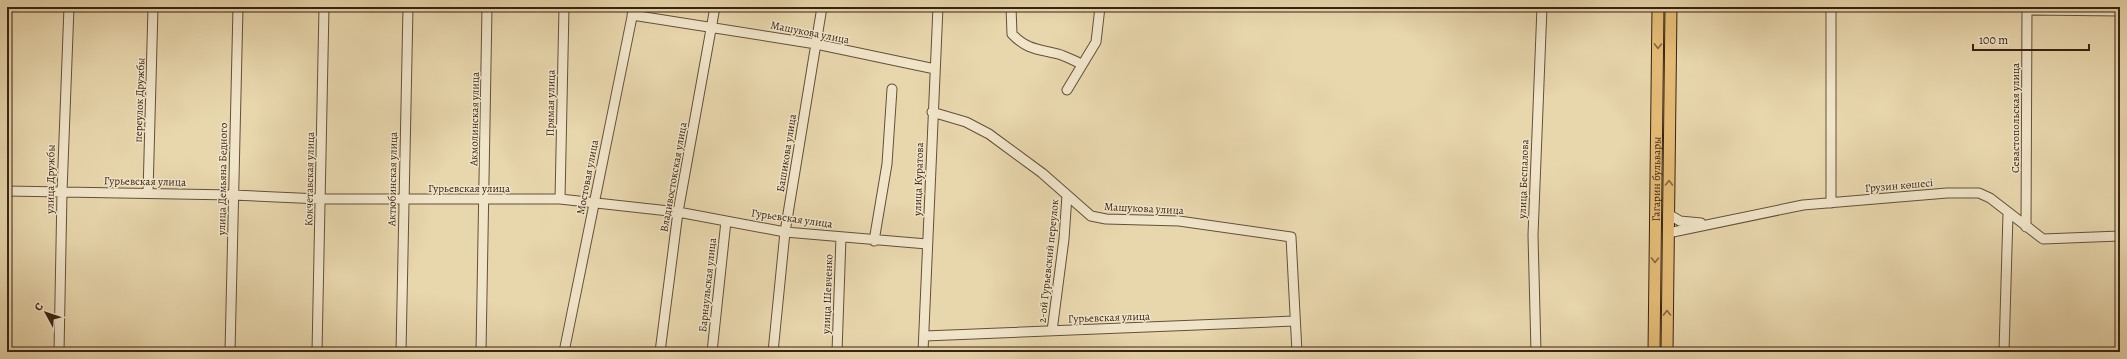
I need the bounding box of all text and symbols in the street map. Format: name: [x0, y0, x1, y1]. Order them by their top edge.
street label: Машукова улица: [769, 18, 851, 48]
scale bar: [1973, 26, 2089, 52]
text: 100 m: [1979, 32, 2008, 48]
one-way arrow: [1653, 43, 1662, 49]
street label: переулок Дружбы: [131, 57, 148, 143]
street label: Севастопольская улица: [2008, 62, 2023, 173]
street label: Прямая улица: [542, 69, 559, 136]
street label: Акмолинская улица: [466, 71, 483, 167]
street label: Башикова улица: [773, 112, 800, 193]
street label: Владивостокская улица: [656, 120, 691, 233]
street label: улица Демьяна Бедного: [214, 122, 231, 236]
street label: Кокчетавская улица: [301, 131, 318, 226]
street label: Актюбинская улица: [384, 131, 401, 227]
street label: Гагарин бульвары: [1649, 137, 1664, 221]
street label: Мостовая улица: [573, 138, 602, 216]
street label: улица Беспалова: [1515, 138, 1532, 220]
street label: улица Куратова: [910, 141, 927, 217]
street label: улица Дружбы: [42, 144, 59, 215]
street label: Гурьевская улица: [104, 173, 187, 190]
street label: Грузин көшесі: [1864, 175, 1934, 196]
one-way arrow: [1664, 180, 1673, 186]
street label: Гурьевская улица: [428, 181, 511, 196]
street label: 2-ой Гурьевский переулок: [1035, 198, 1062, 324]
street label: Машукова улица: [1104, 199, 1185, 218]
street label: Гурьевская улица: [750, 205, 835, 232]
street label: Барнаульская улица: [695, 236, 720, 333]
street label: улица Шевченко: [819, 253, 836, 335]
one-way arrow: [1651, 257, 1659, 263]
north arrow: [26, 293, 66, 333]
text: С: [31, 299, 47, 314]
street label: Гурьевская улица: [1068, 309, 1151, 326]
one-way arrow: [1663, 310, 1671, 316]

